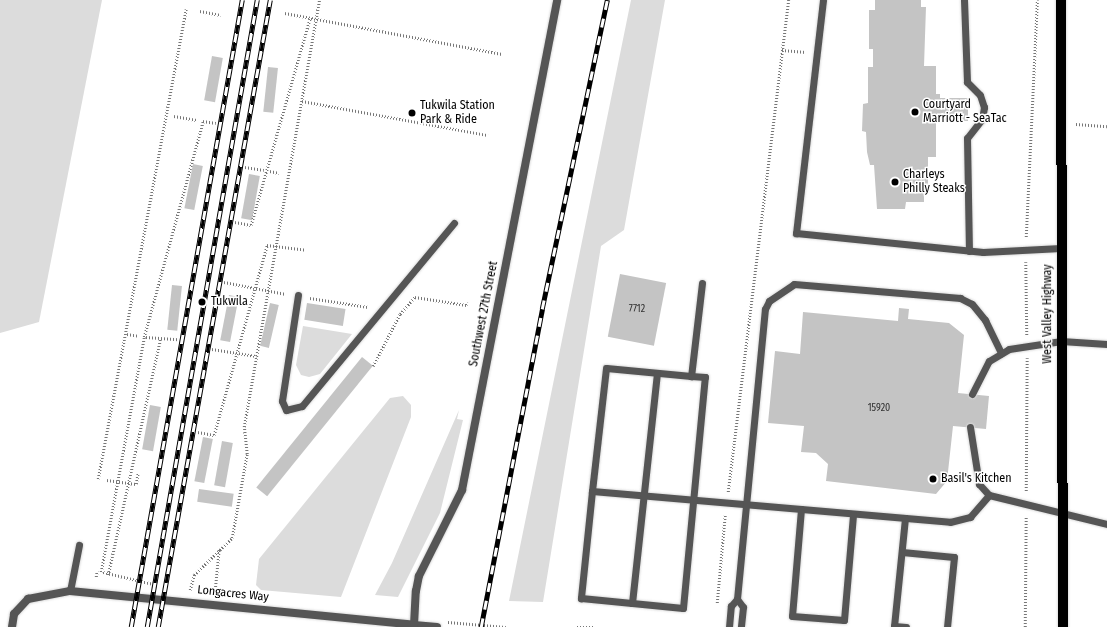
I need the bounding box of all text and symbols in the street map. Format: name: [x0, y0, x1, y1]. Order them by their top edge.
place label: Courtyard Marriott - SeaTac: [923, 98, 1007, 126]
place label: Tukwila Station Park & Ride: [420, 99, 495, 127]
marker: Courtyard Marriott - SeaTac: [910, 107, 920, 117]
marker: Tukwila Station Park & Ride: [407, 108, 417, 118]
place label: Charleys Philly Steaks: [903, 168, 965, 196]
marker: Charleys Philly Steaks: [890, 177, 900, 187]
street label: Southwest 27th Street: [467, 260, 501, 368]
street label: West Valley Highway: [1041, 264, 1055, 364]
place label: Tukwila: [211, 295, 248, 309]
marker: Tukwila: [196, 296, 208, 308]
house number: 7712: [629, 304, 645, 316]
house number: 15920: [868, 403, 890, 415]
place label: Basil's Kitchen: [941, 472, 1012, 486]
marker: Basil's Kitchen: [928, 474, 938, 484]
street label: Longacres Way: [197, 583, 269, 605]

